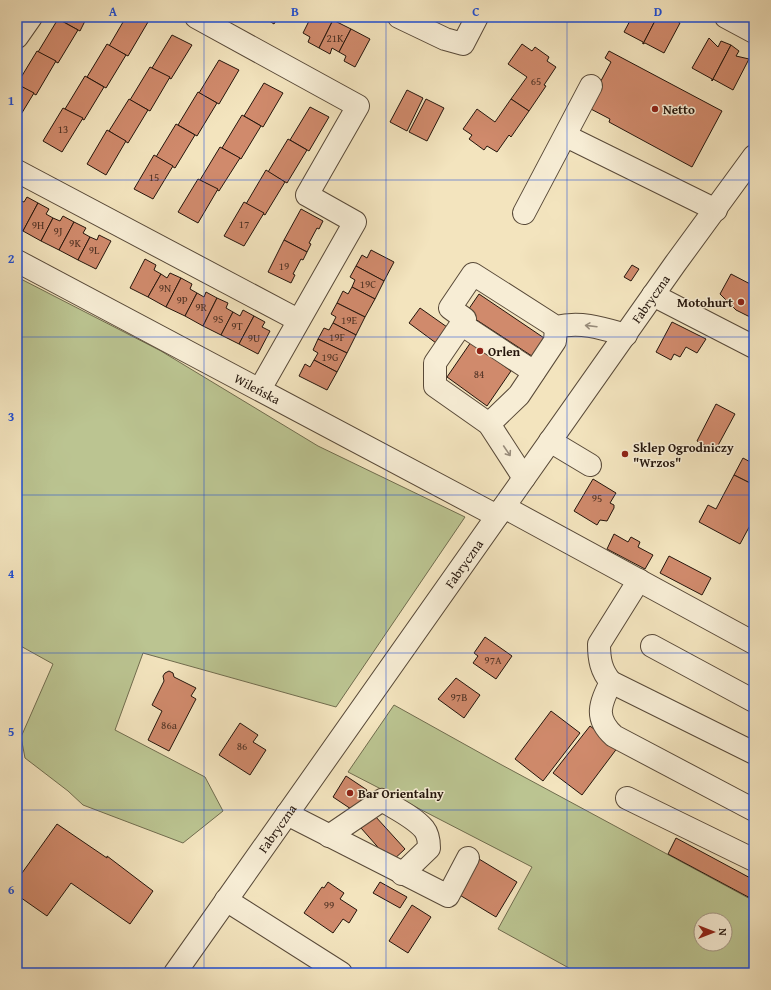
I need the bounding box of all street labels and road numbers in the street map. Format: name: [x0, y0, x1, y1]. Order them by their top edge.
street label: Fabryczna: [627, 270, 675, 327]
street label: Wileńska: [231, 369, 284, 410]
street label: Fabryczna: [440, 535, 488, 592]
street label: Fabryczna: [254, 800, 302, 857]

